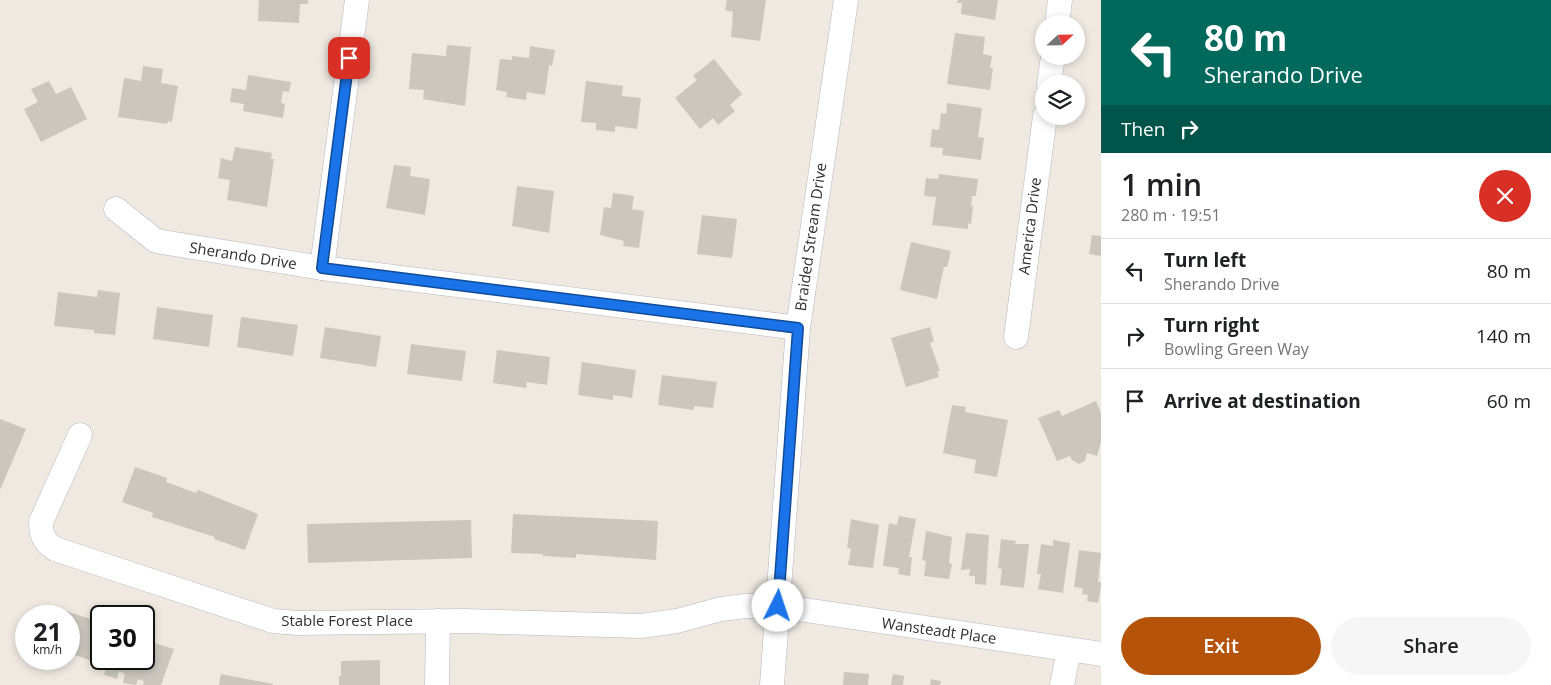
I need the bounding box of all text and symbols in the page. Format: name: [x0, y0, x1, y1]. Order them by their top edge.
text: 80 m: [1204, 14, 1287, 61]
north arrow: [1035, 15, 1085, 65]
map controls: [1035, 15, 1085, 125]
icon: left: [1121, 20, 1186, 85]
pin: [328, 37, 370, 79]
icon: arrive: [335, 44, 363, 72]
text: Sherando Drive: [1204, 59, 1363, 89]
button: layers: [1035, 75, 1085, 125]
icon: right: [1175, 115, 1203, 143]
text: Then: [1121, 116, 1165, 142]
street label: Braided Stream Drive: [790, 161, 830, 312]
text: 1 min: [1121, 164, 1202, 205]
button: close: [1479, 170, 1531, 222]
street label: America Drive: [1013, 176, 1045, 276]
text: 280 m · 19:51: [1121, 204, 1221, 226]
street label: Sherando Drive: [188, 237, 298, 273]
text: Turn left: [1164, 247, 1246, 273]
icon: left: [1121, 257, 1149, 285]
text: 80 m: [1487, 258, 1531, 284]
text: Sherando Drive: [1164, 273, 1280, 295]
text: Turn right: [1164, 312, 1259, 338]
icon: right: [1121, 322, 1149, 350]
text: 140 m: [1476, 323, 1531, 349]
text: Bowling Green Way: [1164, 338, 1309, 360]
icon: arrive: [1121, 387, 1149, 415]
text: Arrive at destination: [1164, 388, 1361, 414]
text: 60 m: [1487, 388, 1531, 414]
position arrow: [751, 579, 803, 631]
speed limit sign: 30: [90, 605, 155, 670]
street label: Stable Forest Place: [281, 610, 413, 630]
street label: Wansteadt Place: [880, 612, 998, 648]
text: 21: [33, 614, 62, 648]
button: Exit: [1121, 617, 1321, 675]
button: Share: [1331, 617, 1531, 675]
text: km/h: [33, 641, 62, 658]

